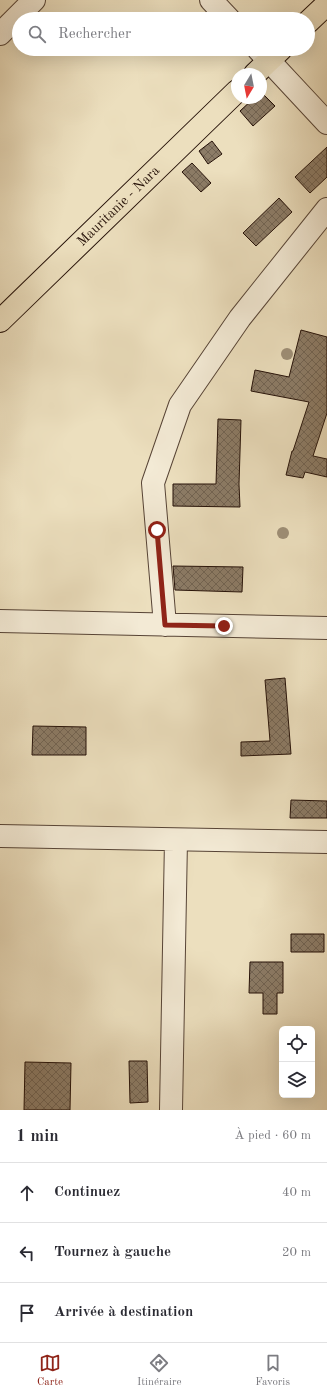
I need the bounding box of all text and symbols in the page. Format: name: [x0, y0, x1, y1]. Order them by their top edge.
search box: [12, 12, 315, 56]
icon: search: [26, 23, 48, 45]
text: Rechercher: [58, 27, 131, 42]
north arrow: [231, 68, 267, 104]
street label: Mauritanie - Nara: [75, 163, 162, 249]
route start: [148, 521, 166, 539]
route end: [215, 617, 233, 635]
map controls: [279, 1026, 315, 1098]
button: locate: [279, 1026, 315, 1062]
button: layers: [279, 1062, 315, 1098]
text: 1 min: [16, 1128, 59, 1145]
text: À pied · 60 m: [234, 1129, 311, 1142]
icon: ahead: [16, 1182, 38, 1204]
text: Continuez: [54, 1185, 120, 1200]
text: 40 m: [282, 1186, 311, 1199]
icon: left: [16, 1242, 38, 1264]
text: Tournez à gauche: [54, 1245, 171, 1260]
text: 20 m: [282, 1246, 311, 1259]
icon: arrive: [16, 1302, 38, 1324]
text: Arrivée à destination: [54, 1305, 193, 1320]
tab: Carte: [37, 1352, 63, 1390]
tab: Itinéraire: [137, 1352, 182, 1390]
tab: Favoris: [255, 1352, 290, 1390]

